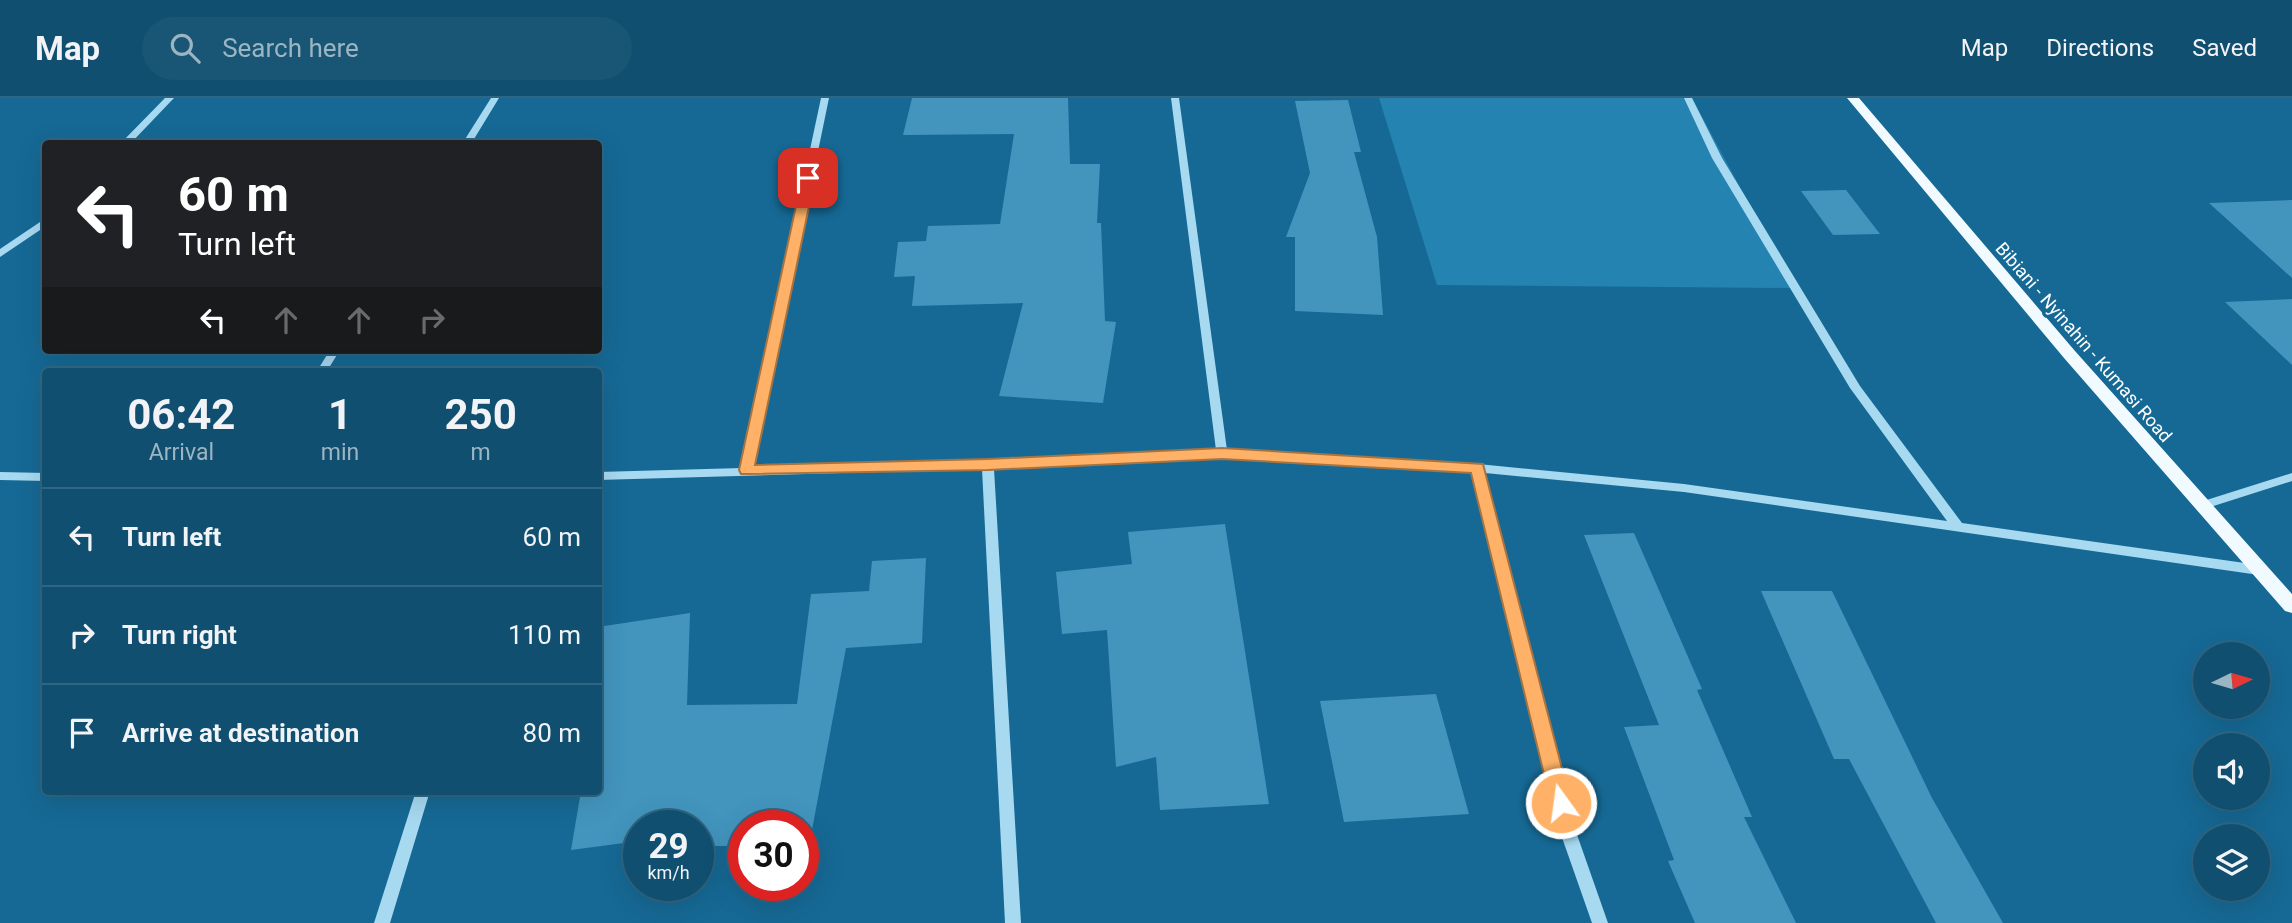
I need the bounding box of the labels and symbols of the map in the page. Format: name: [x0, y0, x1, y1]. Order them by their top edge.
pin: [778, 148, 838, 208]
street label: Bibiani - Nyinahin - Kumasi Road: [1992, 238, 2176, 446]
north arrow: [2193, 642, 2270, 719]
position arrow: [1524, 766, 1598, 840]
speed limit sign: 30: [728, 810, 819, 901]

